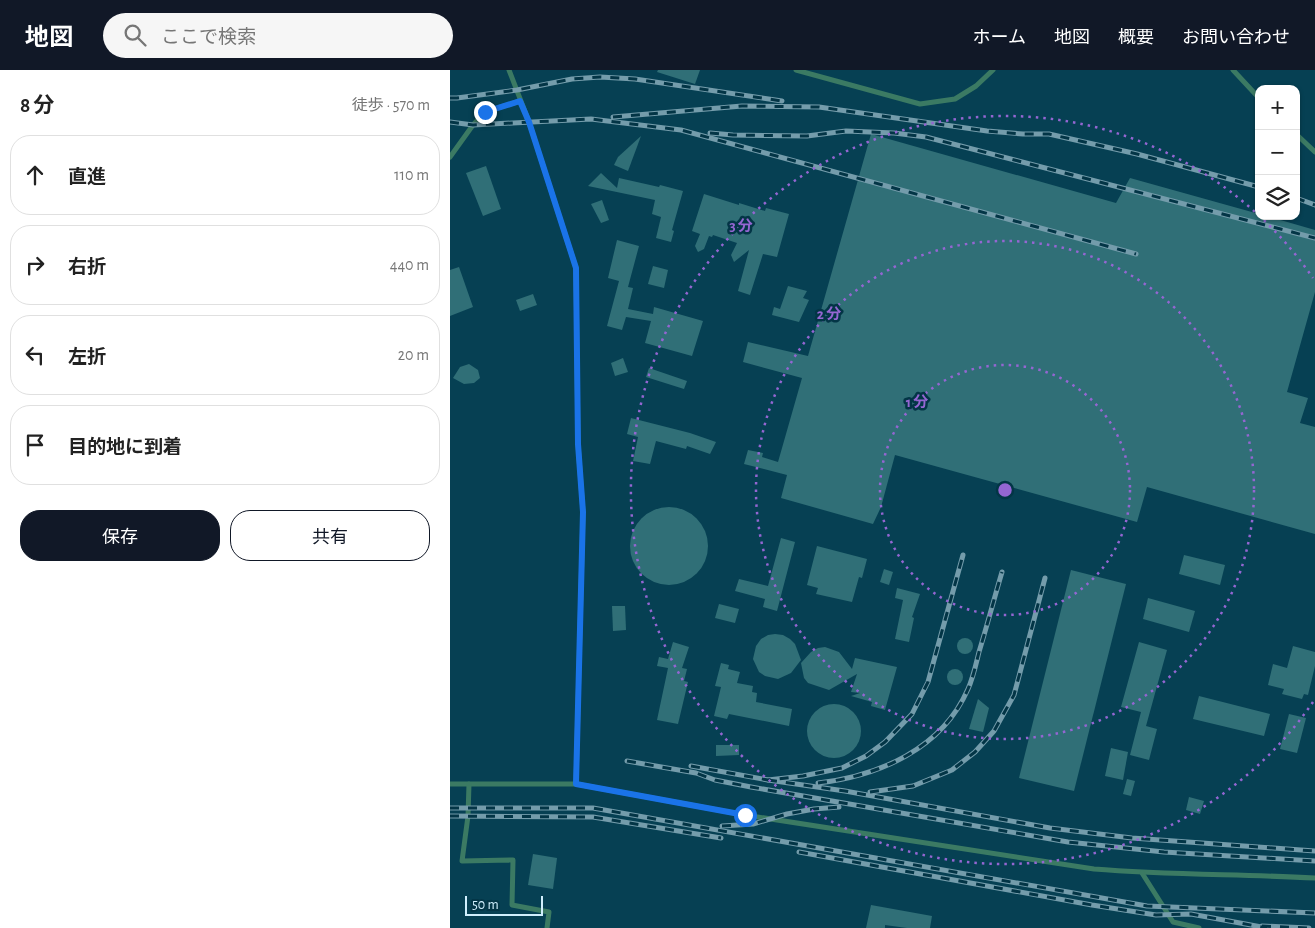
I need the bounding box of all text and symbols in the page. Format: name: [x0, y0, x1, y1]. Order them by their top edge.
search box: [103, 13, 453, 58]
icon: search: [121, 21, 149, 49]
text: 地図: [25, 26, 73, 50]
text: ここで検索: [161, 28, 256, 47]
text: ホーム: [973, 29, 1026, 47]
text: 地図: [1054, 29, 1090, 47]
text: 概要: [1118, 29, 1154, 47]
text: お問い合わせ: [1182, 29, 1290, 47]
map controls: [1255, 85, 1300, 220]
button: +: [1255, 85, 1300, 130]
text: 8 分: [20, 95, 55, 116]
text: 徒歩 · 570 m: [352, 97, 430, 113]
route end: [474, 101, 497, 124]
button: −: [1255, 130, 1300, 175]
icon: ahead: [21, 161, 49, 189]
text: 110 m: [394, 167, 429, 183]
text: 直進: [68, 168, 106, 187]
button: layers: [1255, 175, 1300, 220]
text: 3 分: [729, 218, 753, 234]
icon: right: [21, 251, 49, 279]
text: 440 m: [390, 257, 429, 273]
text: 右折: [68, 258, 106, 277]
text: 2 分: [817, 306, 841, 322]
icon: left: [21, 341, 49, 369]
text: 20 m: [398, 347, 429, 363]
text: 左折: [68, 348, 106, 367]
text: 1 分: [906, 394, 928, 410]
icon: arrive: [21, 431, 49, 459]
text: 目的地に到着: [68, 438, 182, 457]
centre of rings: [996, 481, 1014, 499]
button: 保存: [20, 510, 220, 561]
button: 共有: [230, 510, 430, 561]
route start: [734, 804, 757, 827]
scale bar: [465, 893, 542, 916]
text: 50 m: [472, 898, 499, 912]

